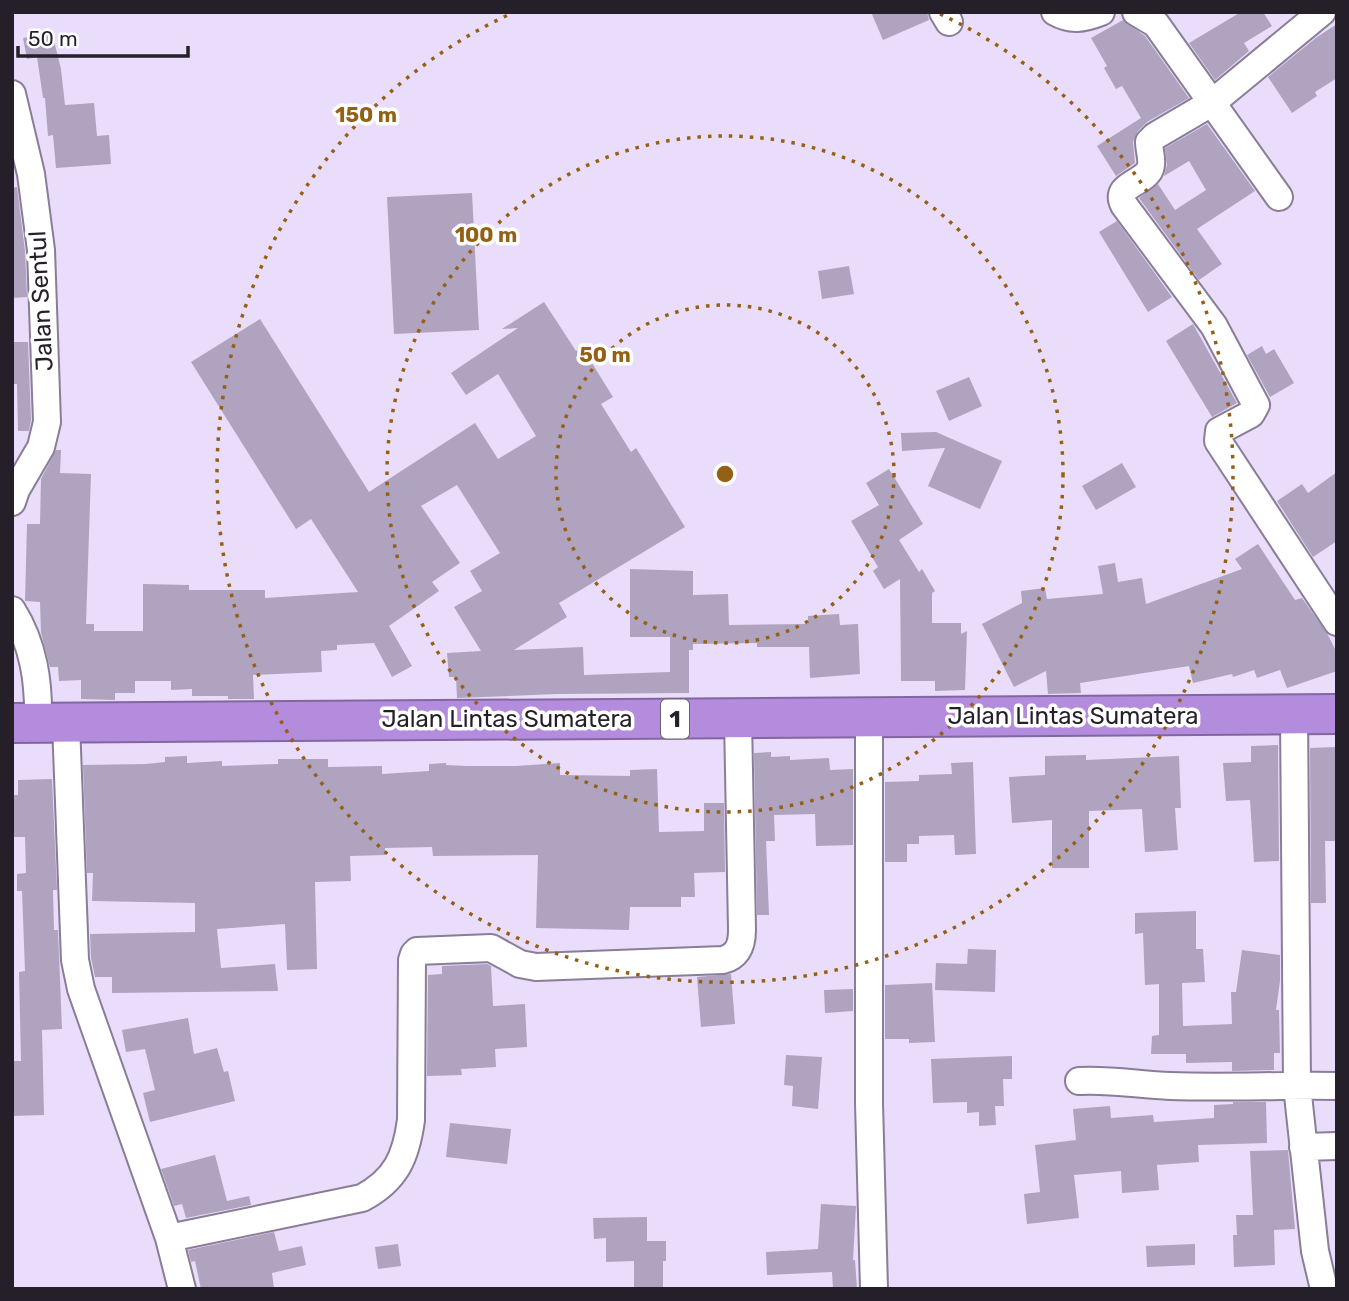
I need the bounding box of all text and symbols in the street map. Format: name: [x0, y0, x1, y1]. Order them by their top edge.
scale bar: [18, 14, 187, 58]
text: 50 m: [28, 26, 78, 51]
text: 150 m: [335, 102, 397, 127]
text: 100 m: [455, 222, 517, 247]
street label: Jalan Sentul: [23, 230, 59, 372]
text: 50 m: [579, 342, 631, 367]
centre of rings: [713, 462, 737, 486]
road number: 1: [661, 699, 689, 738]
street label: Jalan Lintas Sumatera: [947, 702, 1199, 730]
street label: Jalan Lintas Sumatera: [381, 705, 633, 733]

